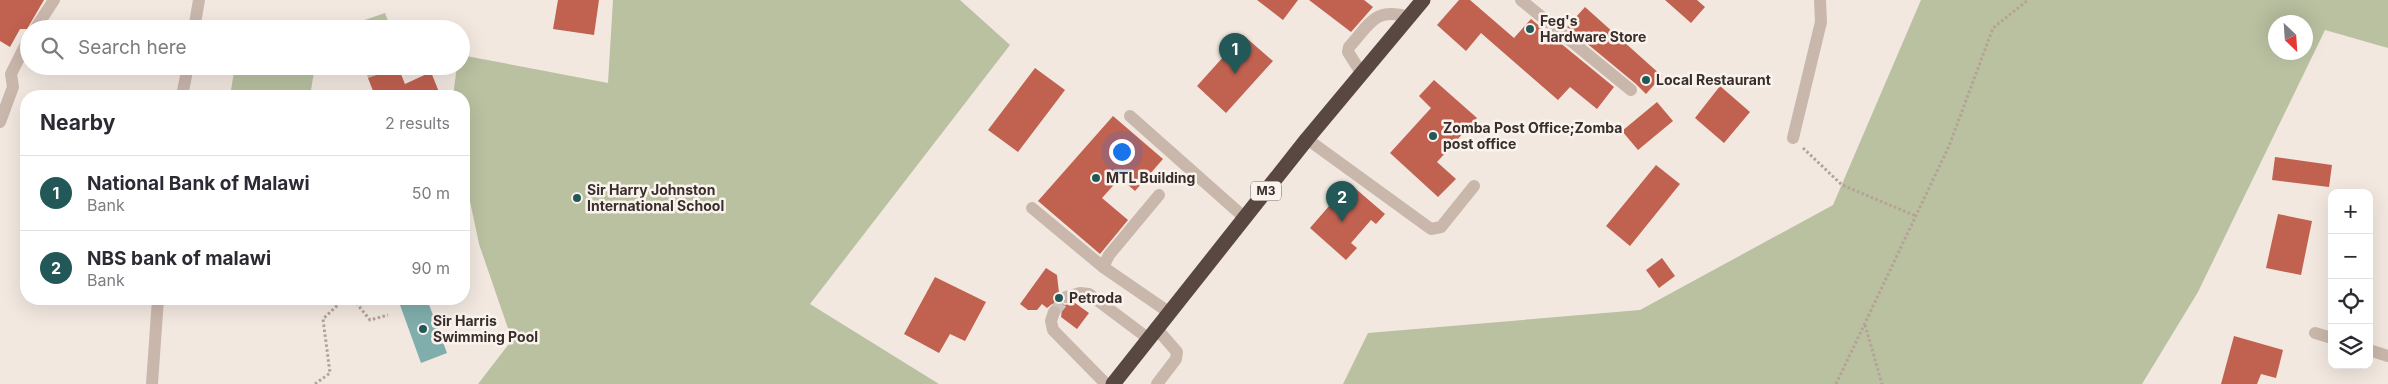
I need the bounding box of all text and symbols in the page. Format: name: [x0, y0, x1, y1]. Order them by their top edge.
place label: Feg's Hardware Store: [1540, 12, 1646, 45]
north arrow: [2268, 15, 2313, 60]
search box: [20, 20, 470, 75]
marker: Feg's Hardware Store: [1524, 23, 1536, 35]
pin: 1: [1219, 33, 1251, 74]
icon: search: [38, 34, 66, 62]
text: Search here: [78, 36, 187, 59]
place label: Local Restaurant: [1656, 71, 1771, 88]
marker: Local Restaurant: [1640, 74, 1652, 86]
text: Nearby: [40, 110, 115, 135]
text: 2 results: [385, 113, 450, 133]
place label: Zomba Post Office;Zomba post office: [1443, 119, 1622, 152]
marker: Zomba Post Office;Zomba post office: [1427, 130, 1439, 142]
your location: [1109, 139, 1135, 165]
place label: MTL Building: [1106, 169, 1195, 186]
text: National Bank of Malawi: [87, 172, 310, 195]
marker: MTL Building: [1090, 172, 1102, 184]
place label: Sir Harry Johnston International School: [587, 181, 724, 214]
pin: 2: [1326, 181, 1358, 222]
road number: M3: [1251, 182, 1281, 200]
text: 1: [53, 183, 59, 203]
text: 50 m: [412, 183, 450, 203]
map controls: [2328, 189, 2373, 369]
button: +: [2328, 189, 2373, 234]
marker: Sir Harry Johnston International School: [571, 192, 583, 204]
text: Bank: [87, 195, 125, 215]
button: −: [2328, 234, 2373, 279]
text: NBS bank of malawi: [87, 247, 271, 270]
text: 2: [51, 258, 61, 278]
text: 90 m: [411, 258, 450, 278]
text: Bank: [87, 270, 125, 290]
button: locate: [2328, 279, 2373, 324]
place label: Petroda: [1069, 289, 1122, 306]
marker: Petroda: [1053, 292, 1065, 304]
place label: Sir Harris Swimming Pool: [433, 312, 538, 345]
marker: Sir Harris Swimming Pool: [417, 323, 429, 335]
button: layers: [2328, 324, 2373, 369]

